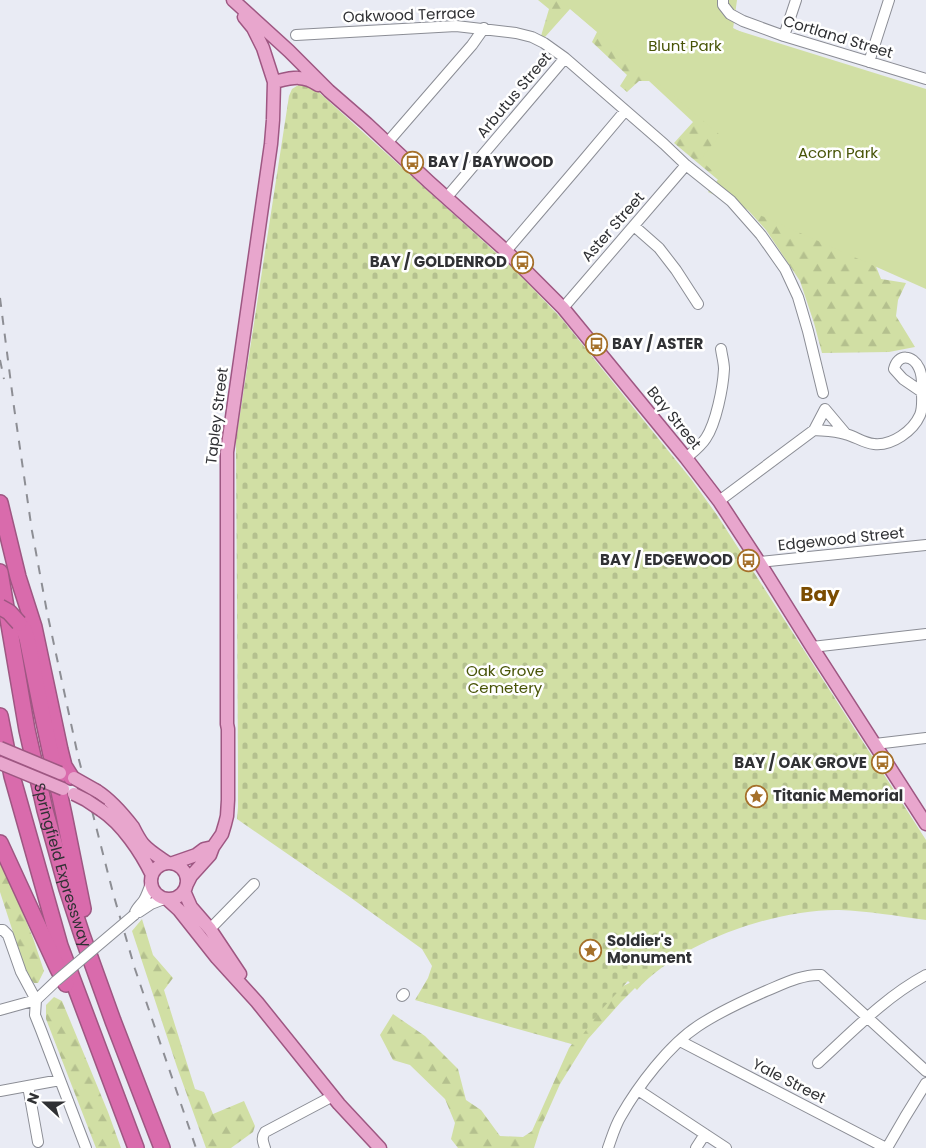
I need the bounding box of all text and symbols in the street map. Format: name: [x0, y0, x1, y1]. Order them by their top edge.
street label: Oakwood Terrace: [342, 2, 476, 27]
street label: Cortland Street: [781, 10, 896, 63]
park label: Blunt Park: [648, 35, 722, 56]
street label: Arbutus Street: [471, 47, 556, 142]
park label: Acorn Park: [798, 142, 878, 163]
bus stop icon: BAY / BAYWOOD: [400, 150, 424, 174]
place label: BAY / BAYWOOD: [428, 151, 554, 172]
street label: Aster Street: [576, 187, 649, 266]
bus stop icon: BAY / GOLDENROD: [511, 250, 535, 274]
place label: BAY / GOLDENROD: [370, 251, 507, 272]
bus stop icon: BAY / ASTER: [584, 332, 608, 356]
place label: BAY / ASTER: [612, 333, 703, 354]
street label: Tapley Street: [200, 366, 233, 466]
street label: Bay Street: [642, 382, 706, 454]
street label: Edgewood Street: [777, 521, 905, 556]
bus stop icon: BAY / EDGEWOOD: [737, 548, 761, 572]
place label: BAY / EDGEWOOD: [600, 549, 733, 570]
district label: Bay: [800, 580, 840, 608]
park label: Oak Grove Cemetery: [466, 660, 544, 698]
bus stop icon: BAY / OAK GROVE: [871, 751, 895, 775]
place label: BAY / OAK GROVE: [734, 752, 867, 773]
street label: Springfield Expressway: [29, 781, 97, 951]
place icon: Titanic Memorial: [745, 784, 769, 808]
place label: Titanic Memorial: [773, 785, 903, 806]
place label: Soldier's Monument: [607, 930, 692, 968]
place icon: Soldier's Monument: [579, 938, 603, 962]
street label: Yale Street: [749, 1053, 830, 1108]
north arrow: [20, 1078, 70, 1128]
text: N: [22, 1090, 44, 1107]

